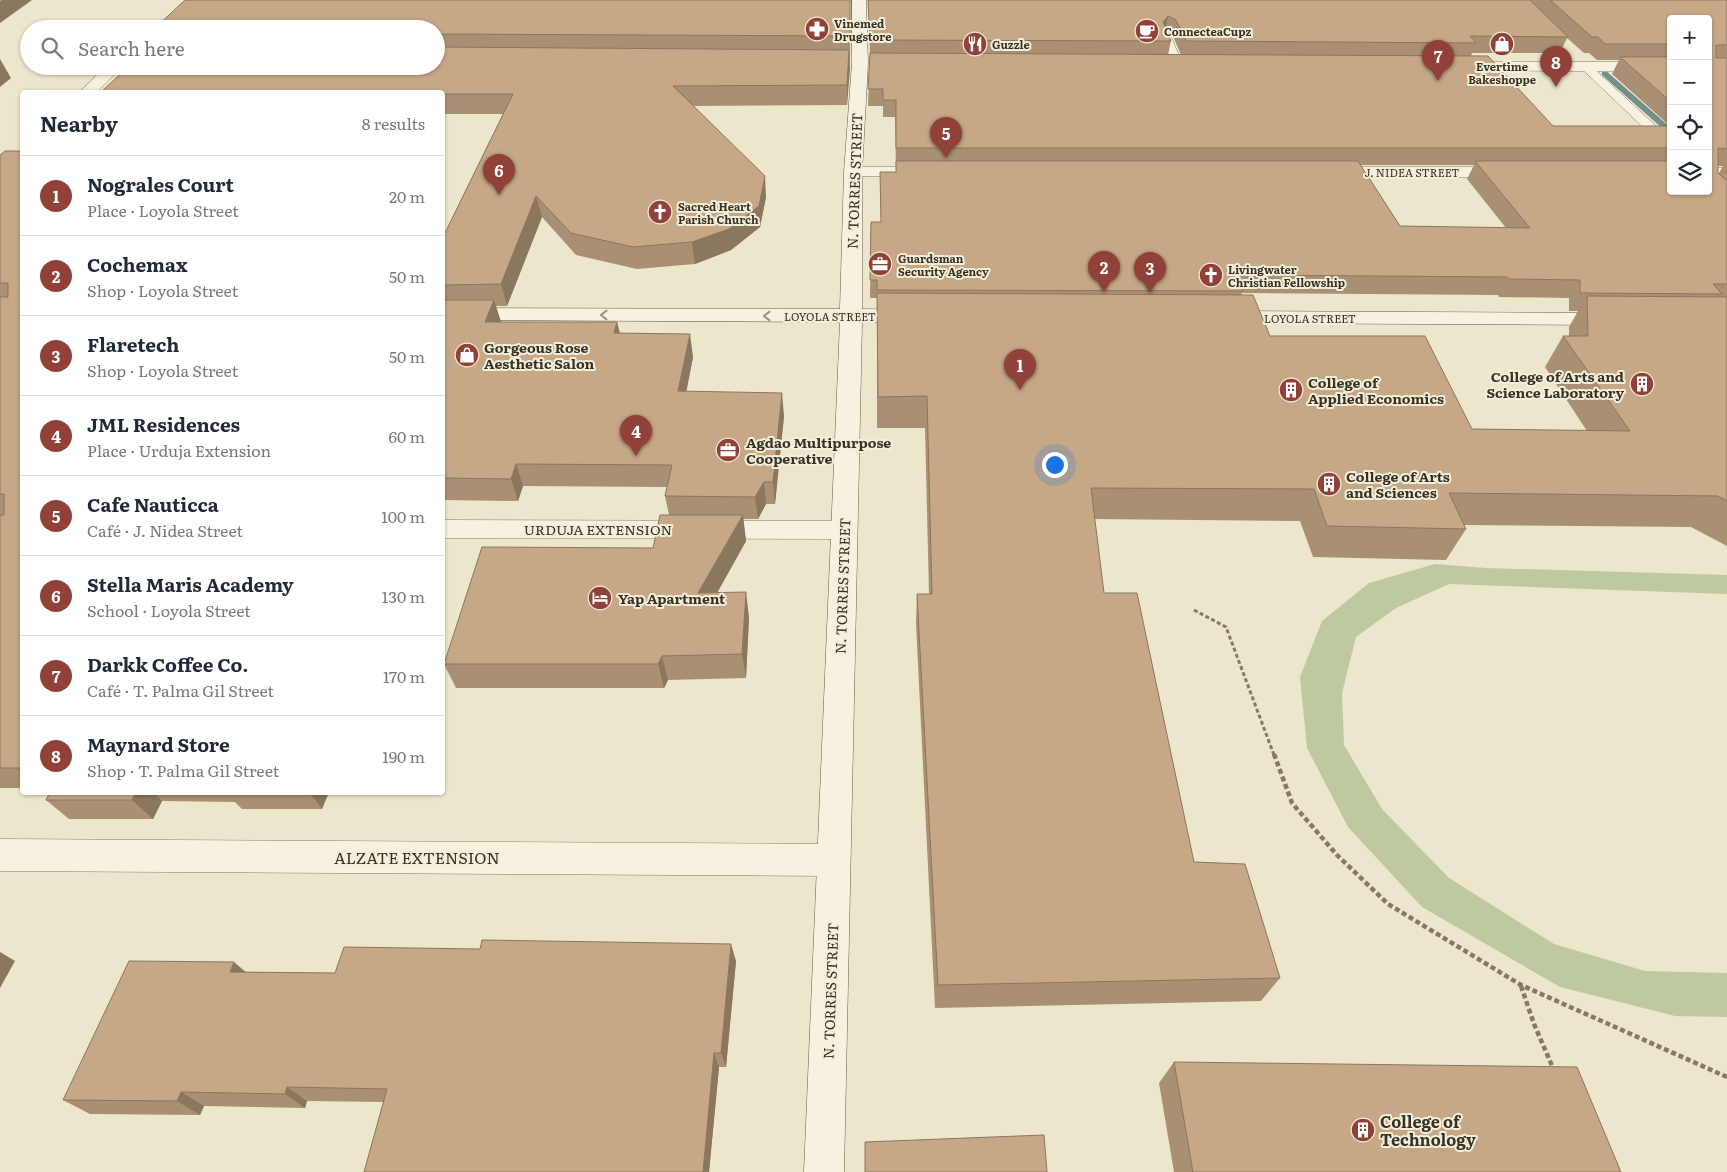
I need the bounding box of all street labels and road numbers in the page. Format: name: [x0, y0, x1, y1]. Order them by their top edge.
street label: N. TORRES STREET: [842, 112, 866, 250]
street label: J. NIDEA STREET: [1365, 164, 1459, 180]
street label: LOYOLA STREET: [784, 308, 876, 324]
street label: LOYOLA STREET: [1264, 310, 1356, 326]
street label: N. TORRES STREET: [830, 517, 854, 655]
street label: URDUJA EXTENSION: [524, 519, 672, 539]
street label: ALZATE EXTENSION: [334, 845, 500, 869]
street label: N. TORRES STREET: [818, 922, 842, 1060]

